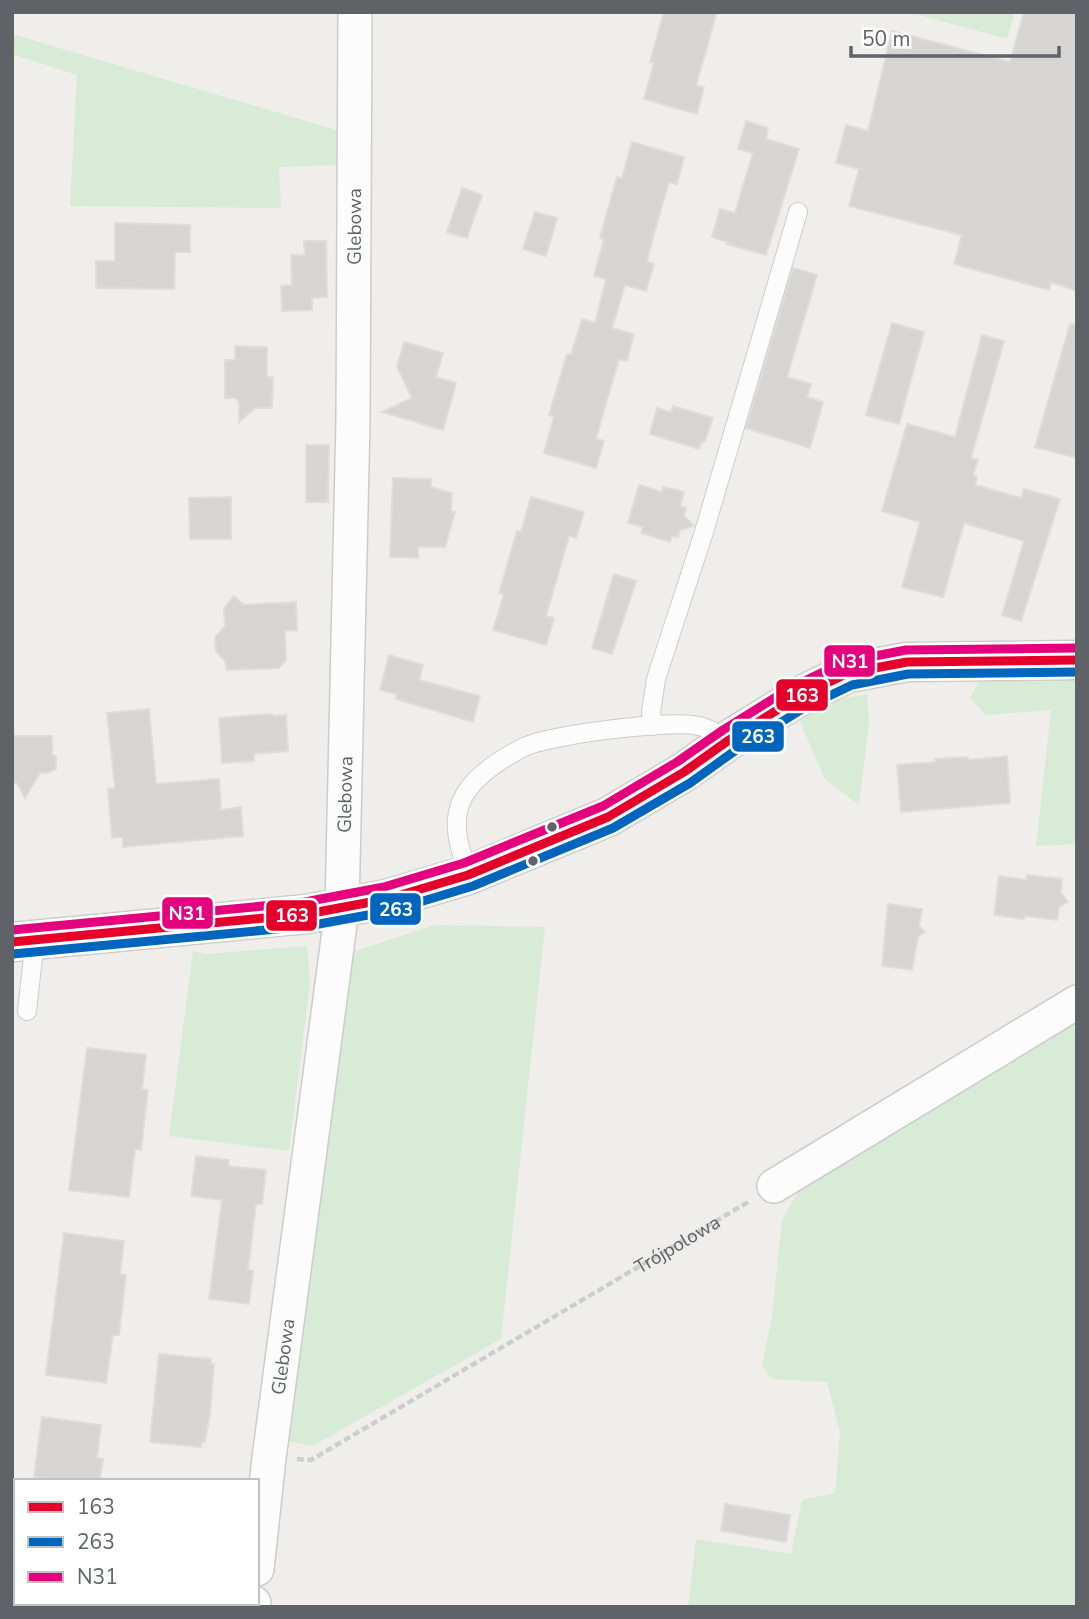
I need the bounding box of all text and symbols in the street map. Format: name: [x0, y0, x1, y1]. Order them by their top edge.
scale bar: [851, 14, 1059, 58]
text: 50 m: [862, 25, 911, 53]
street label: Glebowa: [342, 188, 368, 265]
line badge: N31: [823, 644, 876, 678]
text: N31: [831, 649, 869, 675]
line badge: 163: [775, 678, 829, 712]
text: 163: [785, 683, 819, 709]
line badge: 263: [731, 720, 785, 753]
text: 263: [741, 724, 775, 750]
street label: Glebowa: [332, 756, 359, 833]
unlabelled marker: [545, 820, 559, 834]
unlabelled marker: [526, 854, 540, 868]
line badge: 263: [369, 892, 422, 926]
line badge: N31: [161, 896, 214, 930]
text: 263: [379, 897, 413, 923]
line badge: 163: [265, 899, 318, 932]
text: N31: [168, 901, 206, 927]
text: 163: [275, 903, 309, 929]
street label: Trójpolowa: [630, 1210, 725, 1280]
street label: Glebowa: [266, 1317, 301, 1396]
legend: [14, 1479, 259, 1605]
text: 163: [77, 1493, 115, 1521]
text: 263: [77, 1528, 115, 1556]
text: N31: [77, 1563, 118, 1591]

